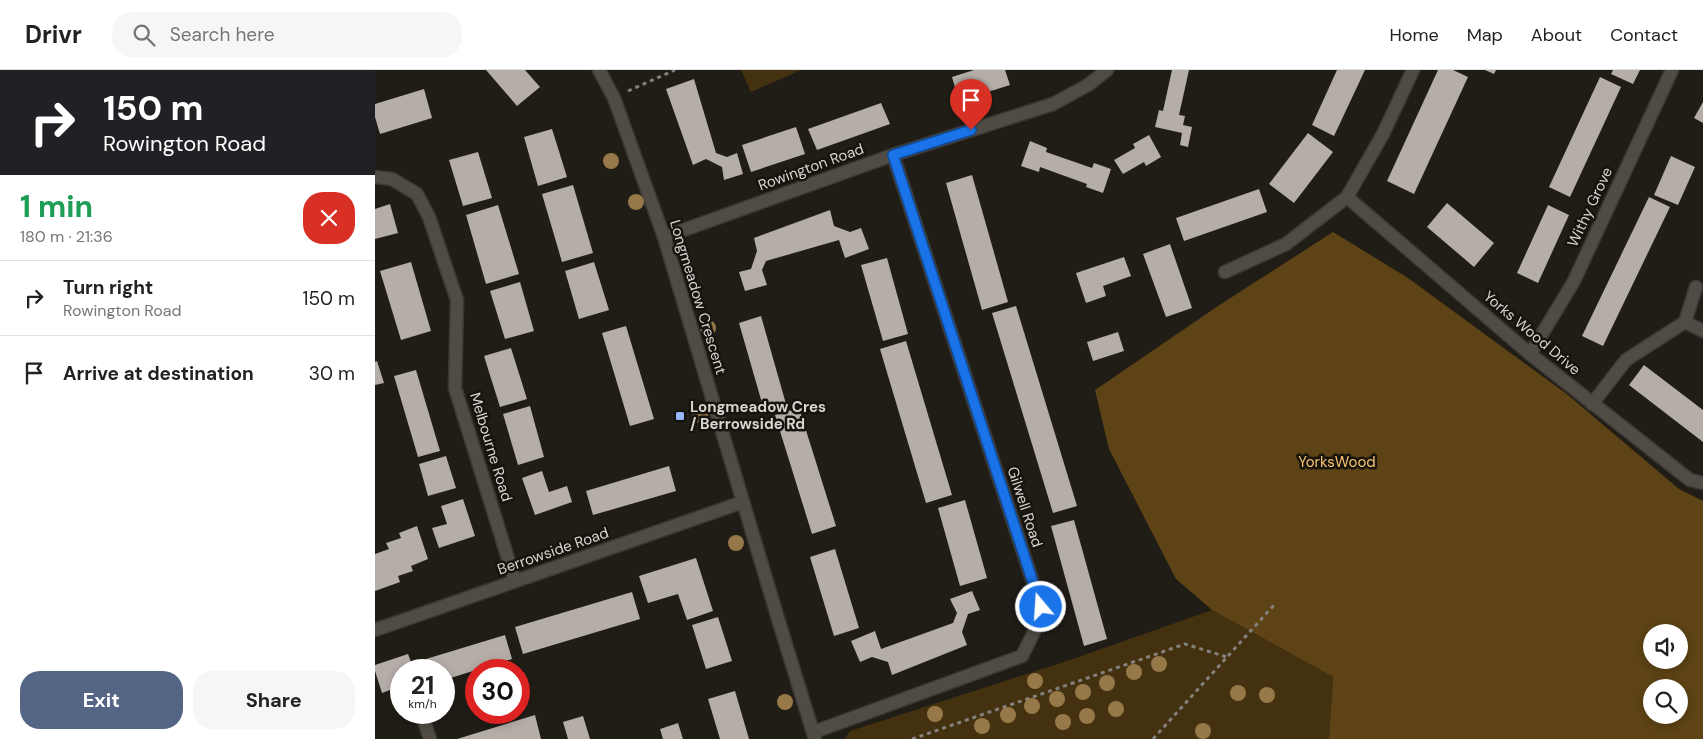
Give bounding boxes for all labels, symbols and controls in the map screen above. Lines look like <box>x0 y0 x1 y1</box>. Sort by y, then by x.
search box <box>112 12 462 57</box>
text: Drivr <box>25 19 82 50</box>
icon: search <box>130 21 158 49</box>
text: Search here <box>170 22 275 47</box>
text: Home <box>1389 23 1439 47</box>
text: Map <box>1467 23 1503 47</box>
text: About <box>1531 23 1582 47</box>
text: Contact <box>1610 23 1678 47</box>
pin <box>950 79 992 130</box>
text: 150 m <box>103 85 203 131</box>
icon: arrive <box>957 86 985 114</box>
icon: right <box>20 90 85 155</box>
text: Rowington Road <box>103 129 266 158</box>
street label: Rowington Road <box>755 139 867 195</box>
street label: Withy Grove <box>1563 164 1617 250</box>
text: 1 min <box>20 187 93 226</box>
button: close <box>303 192 355 244</box>
street label: Longmeadow Crescent <box>665 217 731 377</box>
text: 180 m · 21:36 <box>20 226 113 247</box>
text: Turn right <box>63 275 153 300</box>
icon: right <box>20 284 48 312</box>
text: 150 m <box>303 286 355 311</box>
street label: Yorks Wood Drive <box>1479 286 1585 380</box>
text: Rowington Road <box>63 300 182 321</box>
icon: arrive <box>20 359 48 387</box>
text: Arrive at destination <box>63 361 254 386</box>
text: 30 m <box>309 361 355 386</box>
street label: Melbourne Road <box>465 390 517 504</box>
place label: Longmeadow Cres / Berrowside Rd <box>690 397 826 434</box>
marker: Longmeadow Cres / Berrowside Rd <box>674 410 686 422</box>
park label: YorksWood <box>1298 452 1376 472</box>
street label: Gilwell Road <box>1003 464 1047 550</box>
street label: Berrowside Road <box>495 523 611 579</box>
position arrow <box>1014 580 1066 632</box>
map controls <box>1643 624 1688 724</box>
button: sound <box>1643 624 1688 669</box>
speed limit sign: 30 <box>465 659 530 724</box>
text: 21 <box>411 669 434 702</box>
button: Exit <box>20 671 183 729</box>
button: Share <box>193 671 355 729</box>
button: search <box>1643 679 1688 724</box>
text: km/h <box>408 696 437 712</box>

